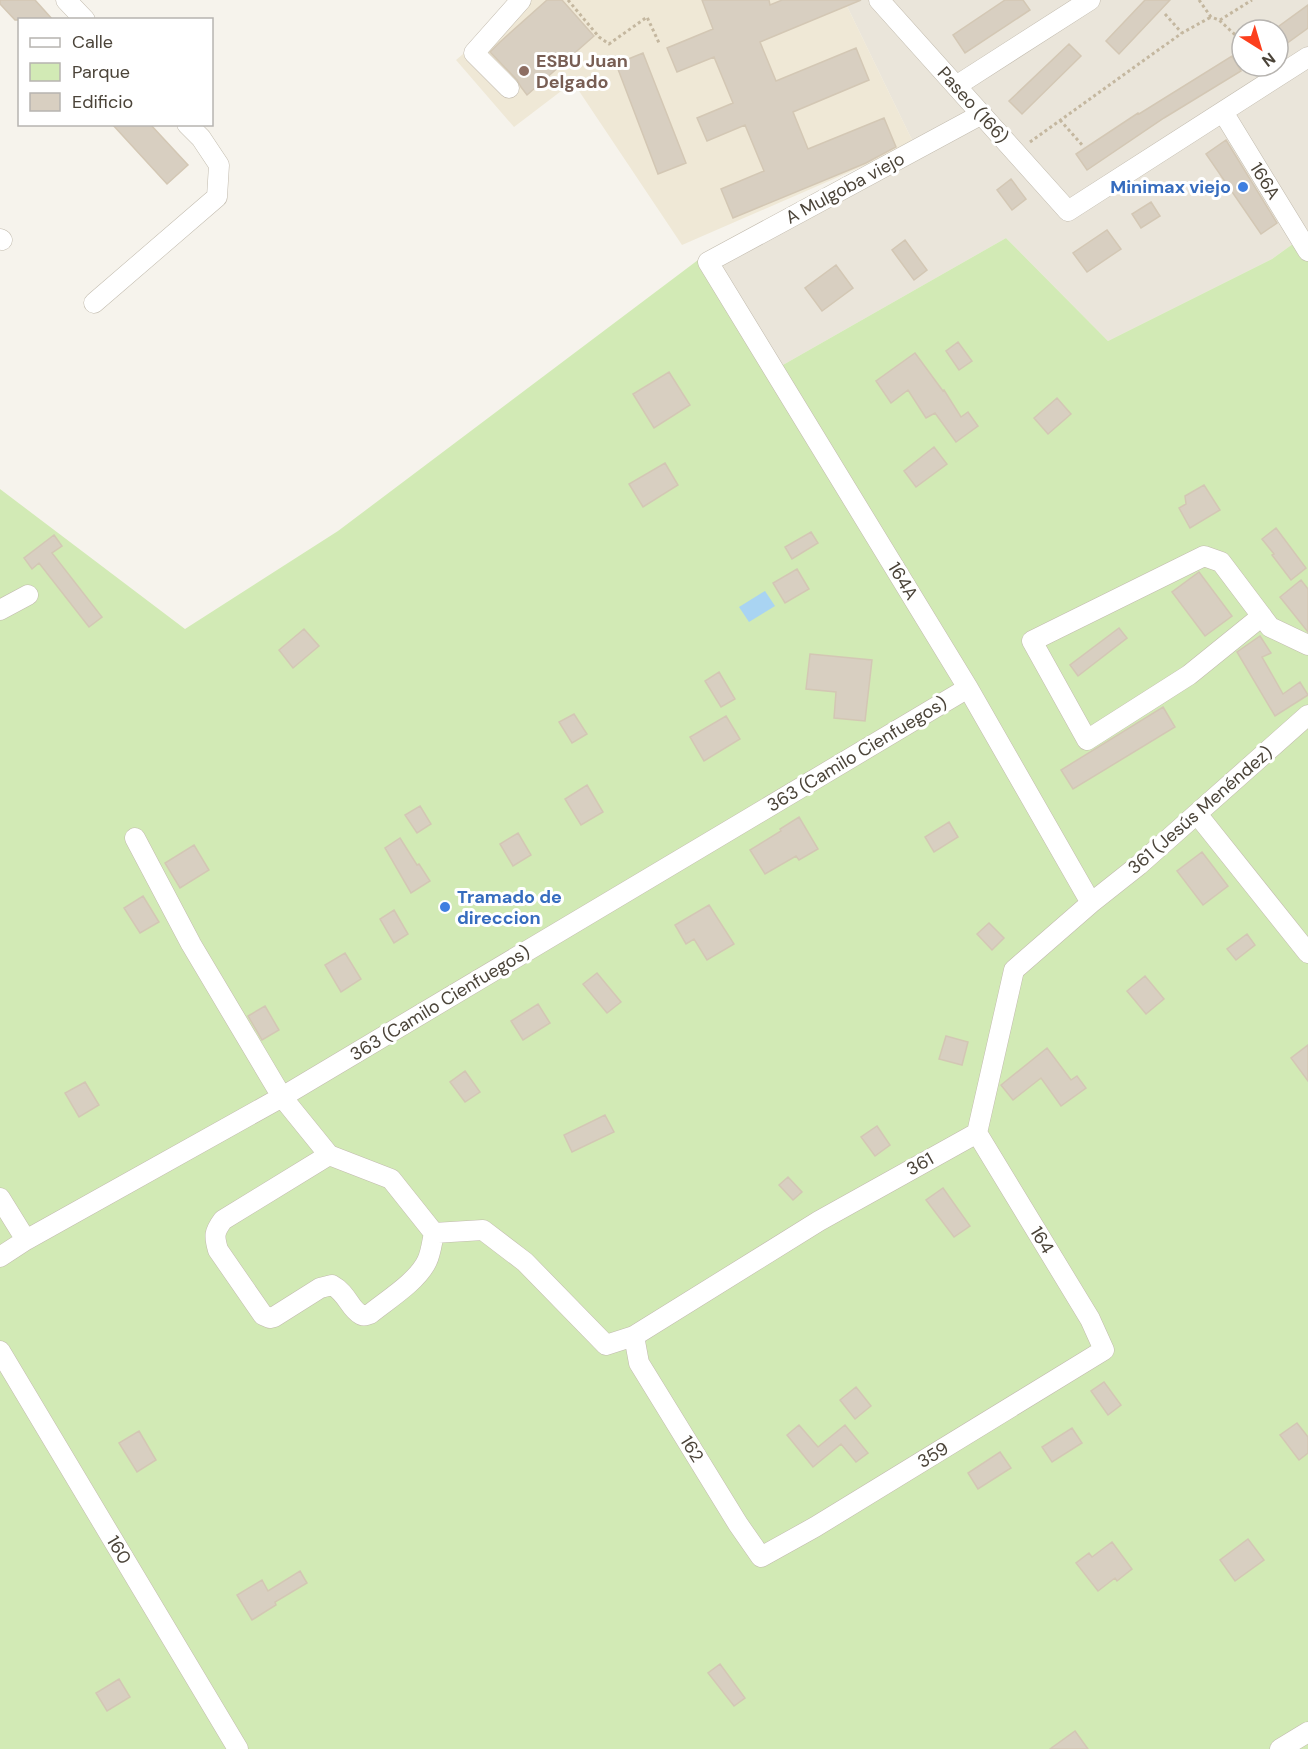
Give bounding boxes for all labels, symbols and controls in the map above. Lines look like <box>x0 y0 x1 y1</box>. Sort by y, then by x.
legend <box>18 18 213 126</box>
north arrow <box>1230 18 1290 78</box>
text: Calle <box>72 30 113 54</box>
text: N <box>1258 48 1280 71</box>
place label: ESBU Juan Delgado <box>536 49 628 94</box>
text: Parque <box>72 60 130 84</box>
street label: Paseo (166) <box>932 61 1014 149</box>
marker: ESBU Juan Delgado <box>517 64 531 78</box>
text: Edificio <box>72 90 133 114</box>
street label: A Mulgoba viejo <box>781 147 909 229</box>
street label: 166A <box>1244 158 1286 204</box>
place label: Minimax viejo <box>1110 175 1231 199</box>
marker: Minimax viejo <box>1236 180 1250 194</box>
street label: 164A <box>882 558 924 604</box>
street label: 363 (Camilo Cienfuegos) <box>763 691 951 817</box>
street label: 361 (Jesús Menéndez) <box>1123 741 1277 879</box>
place label: Tramado de direccion <box>457 885 562 930</box>
marker: Tramado de direccion <box>438 900 452 914</box>
street label: 363 (Camilo Cienfuegos) <box>346 940 534 1066</box>
street label: 361 <box>902 1147 938 1181</box>
street label: 164 <box>1025 1222 1059 1258</box>
street label: 162 <box>675 1431 709 1467</box>
street label: 359 <box>913 1436 953 1474</box>
street label: 160 <box>101 1531 137 1569</box>

